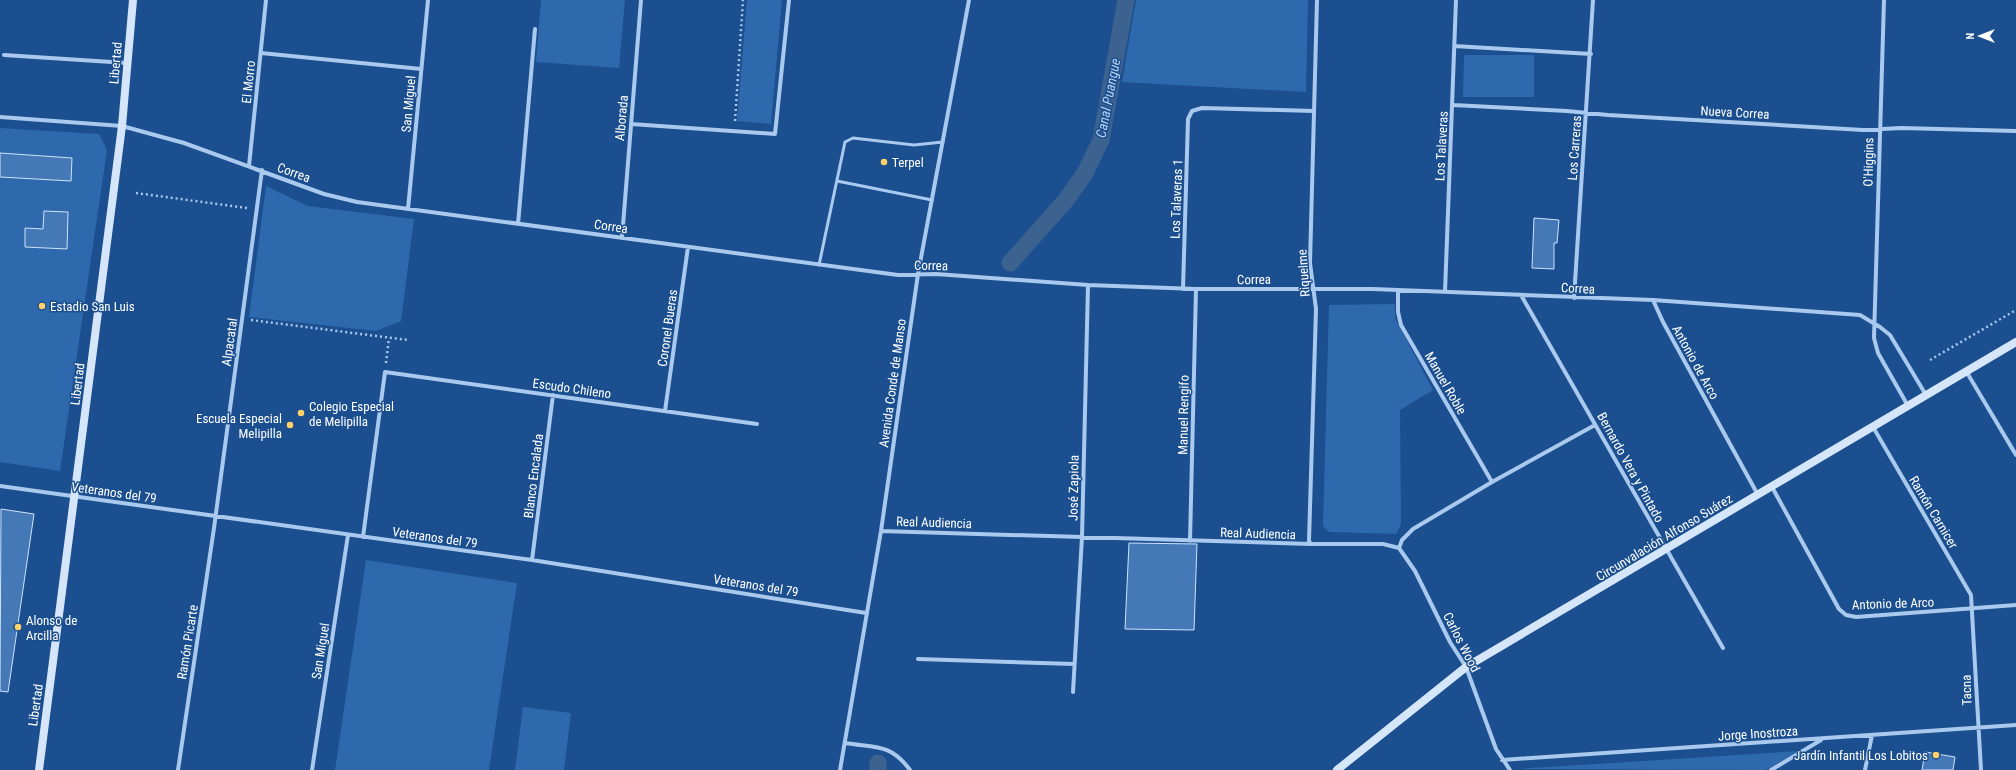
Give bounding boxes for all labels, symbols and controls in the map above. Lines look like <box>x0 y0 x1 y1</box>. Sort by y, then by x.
north arrow <box>1960 16 2000 56</box>
text: N <box>1964 32 1977 39</box>
street label: Libertad <box>106 41 125 85</box>
water label: Canal Puangue <box>1092 57 1124 139</box>
street label: El Morro <box>239 60 258 104</box>
street label: San Miguel <box>399 75 418 133</box>
street label: Alborada <box>612 94 631 142</box>
street label: Nueva Correa <box>1700 103 1770 122</box>
street label: Los Talaveras <box>1432 111 1451 181</box>
street label: Los Carreras <box>1565 115 1584 181</box>
street label: O'Higgins <box>1861 137 1876 187</box>
place label: Terpel <box>892 155 924 170</box>
marker: Terpel <box>879 157 889 167</box>
street label: Los Talaveras 1 <box>1168 159 1185 239</box>
street label: Correa <box>275 160 312 185</box>
street label: Correa <box>593 217 629 236</box>
street label: Riquelme <box>1294 249 1313 297</box>
street label: Correa <box>914 258 948 273</box>
street label: Correa <box>1237 272 1271 287</box>
street label: Correa <box>1561 280 1595 297</box>
street label: Coronel Bueras <box>655 288 680 368</box>
place label: Estadio San Luis <box>50 299 135 314</box>
marker: Estadio San Luis <box>37 301 47 311</box>
street label: Alpacatal <box>219 317 240 367</box>
street label: Avenida Conde de Manso <box>876 318 909 448</box>
street label: Antonio de Arco <box>1669 323 1722 402</box>
street label: Manuel Roble <box>1422 349 1469 417</box>
street label: Libertad <box>67 362 88 406</box>
street label: Manuel Rengifo <box>1175 375 1192 455</box>
street label: Escudo Chileno <box>532 376 612 401</box>
place label: Colegio Especial de Melipilla <box>309 399 394 429</box>
marker: Colegio Especial de Melipilla <box>296 408 306 418</box>
street label: Bernardo Vera y Pintado <box>1594 410 1667 525</box>
place label: Escuela Especial Melipilla <box>196 411 282 441</box>
marker: Escuela Especial Melipilla <box>285 420 295 430</box>
street label: Blanco Encalada <box>521 433 546 519</box>
street label: José Zapiola <box>1065 455 1082 521</box>
street label: Ramón Carnicer <box>1906 473 1961 551</box>
street label: Veteranos del 79 <box>70 479 158 506</box>
street label: Circunvalación Alfonso Suárez <box>1593 491 1735 584</box>
street label: Real Audiencia <box>896 514 972 531</box>
street label: Veteranos del 79 <box>391 524 479 551</box>
street label: Real Audiencia <box>1220 525 1296 542</box>
street label: Veteranos del 79 <box>712 571 800 600</box>
street label: Antonio de Arco <box>1852 595 1934 612</box>
street label: Ramón Picarte <box>174 604 201 680</box>
street label: Carlos Wood <box>1440 610 1483 675</box>
place label: Alonso de Arcilla <box>26 613 77 643</box>
marker: Alonso de Arcilla <box>13 622 23 632</box>
street label: San Miguel <box>309 622 332 680</box>
street label: Tacna <box>1958 674 1975 706</box>
street label: Libertad <box>25 683 46 727</box>
street label: Jorge Inostroza <box>1718 723 1799 744</box>
place label: Jardín Infantil Los Lobitos <box>1794 748 1928 763</box>
marker: Jardín Infantil Los Lobitos <box>1931 750 1941 760</box>

